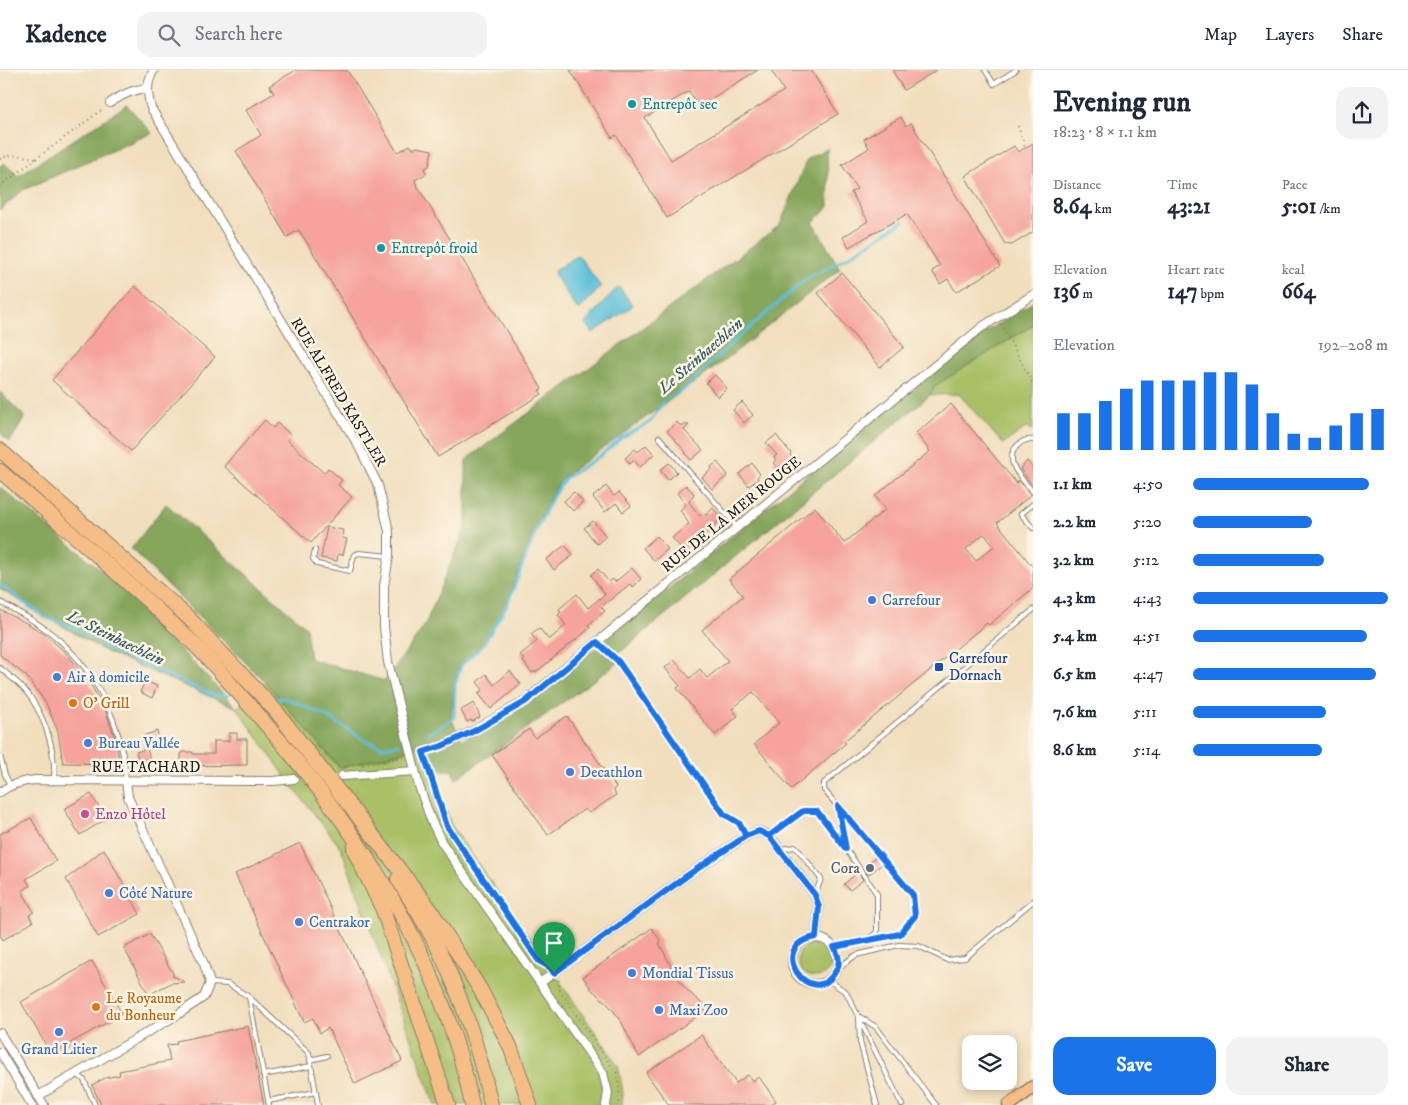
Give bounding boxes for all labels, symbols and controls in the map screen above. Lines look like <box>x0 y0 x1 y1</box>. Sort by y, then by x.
search box <box>137 12 487 57</box>
text: Kadence <box>25 20 107 50</box>
icon: search <box>155 21 183 49</box>
text: Search here <box>195 23 283 46</box>
text: Map <box>1204 24 1237 46</box>
text: Layers <box>1265 24 1314 46</box>
text: Share <box>1342 24 1383 46</box>
text: Evening run <box>1053 85 1191 120</box>
button: share <box>1336 87 1388 139</box>
place label: Entrepôt sec <box>642 95 718 114</box>
marker: Entrepôt sec <box>626 98 638 110</box>
text: 18:23 · 8 × 1.1 km <box>1053 122 1157 142</box>
text: Distance <box>1053 176 1101 194</box>
text: Time <box>1167 176 1198 194</box>
text: Pace <box>1282 176 1308 194</box>
text: 8.64 <box>1053 194 1092 220</box>
text: 43:21 <box>1167 194 1211 220</box>
text: 5:01 <box>1282 194 1317 220</box>
text: km <box>1092 200 1112 218</box>
text: /km <box>1317 200 1341 218</box>
place label: Entrepôt froid <box>391 239 478 258</box>
marker: Entrepôt froid <box>375 242 387 254</box>
text: Elevation <box>1053 261 1107 279</box>
text: Heart rate <box>1167 261 1225 279</box>
text: kcal <box>1282 261 1305 279</box>
text: 136 <box>1053 279 1079 305</box>
text: 147 <box>1167 279 1198 305</box>
text: 664 <box>1282 279 1316 305</box>
text: m <box>1079 285 1093 303</box>
text: bpm <box>1198 285 1225 303</box>
street label: RUE ALFRED KASTLER <box>287 314 391 470</box>
water label: Le Steinbaechlein <box>653 314 747 399</box>
text: Elevation <box>1053 335 1115 355</box>
text: 192–208 m <box>1318 335 1388 355</box>
street label: RUE DE LA MER ROUGE <box>658 452 805 577</box>
text: 1.1 km <box>1053 474 1092 494</box>
text: 4:50 <box>1133 474 1163 494</box>
text: 2.2 km <box>1053 512 1096 532</box>
text: 5:20 <box>1133 512 1162 532</box>
text: 3.2 km <box>1053 550 1094 570</box>
text: 5:12 <box>1133 550 1159 570</box>
text: 4.3 km <box>1053 588 1096 608</box>
text: 4:43 <box>1133 588 1162 608</box>
place label: Carrefour <box>882 591 941 610</box>
marker: Carrefour <box>866 594 878 606</box>
water label: Le Steinbaechlein <box>63 605 167 670</box>
text: 5.4 km <box>1053 626 1097 646</box>
text: 4:51 <box>1133 626 1160 646</box>
place label: Carrefour Dornach <box>949 649 1008 685</box>
marker: Carrefour Dornach <box>933 661 945 673</box>
text: 6.5 km <box>1053 664 1096 684</box>
text: 4:47 <box>1133 664 1164 684</box>
place label: Air à domicile <box>67 668 150 687</box>
marker: Air à domicile <box>51 671 63 683</box>
place label: O' Grill <box>83 694 130 713</box>
marker: O' Grill <box>67 697 79 709</box>
text: 7.6 km <box>1053 702 1097 722</box>
text: 5:11 <box>1133 702 1157 722</box>
place label: Bureau Vallée <box>98 734 180 753</box>
marker: Bureau Vallée <box>82 737 94 749</box>
text: 8.6 km <box>1053 740 1097 760</box>
text: 5:14 <box>1133 740 1160 760</box>
street label: RUE TACHARD <box>92 758 200 777</box>
place label: Decathlon <box>580 763 643 782</box>
marker: Decathlon <box>564 766 576 778</box>
place label: Enzo Hôtel <box>95 805 166 824</box>
marker: Enzo Hôtel <box>79 808 91 820</box>
place label: Cora <box>831 859 861 878</box>
marker: Cora <box>864 862 876 874</box>
place label: Côté Nature <box>119 884 193 903</box>
marker: Côté Nature <box>103 887 115 899</box>
place label: Centrakor <box>309 913 370 932</box>
marker: Centrakor <box>293 916 305 928</box>
pin <box>533 922 575 973</box>
icon: arrive <box>540 929 568 957</box>
place label: Mondial Tissus <box>642 964 733 983</box>
marker: Mondial Tissus <box>626 967 638 979</box>
place label: Le Royaume du Bonheur <box>106 989 182 1025</box>
marker: Le Royaume du Bonheur <box>90 1001 102 1013</box>
place label: Maxi Zoo <box>669 1001 728 1020</box>
marker: Maxi Zoo <box>653 1004 665 1016</box>
marker: Grand Litier <box>53 1026 65 1038</box>
map controls <box>962 1035 1017 1090</box>
button: layers <box>962 1035 1017 1090</box>
button: Save <box>1053 1037 1216 1095</box>
button: Share <box>1226 1037 1388 1095</box>
place label: Grand Litier <box>21 1040 97 1059</box>

